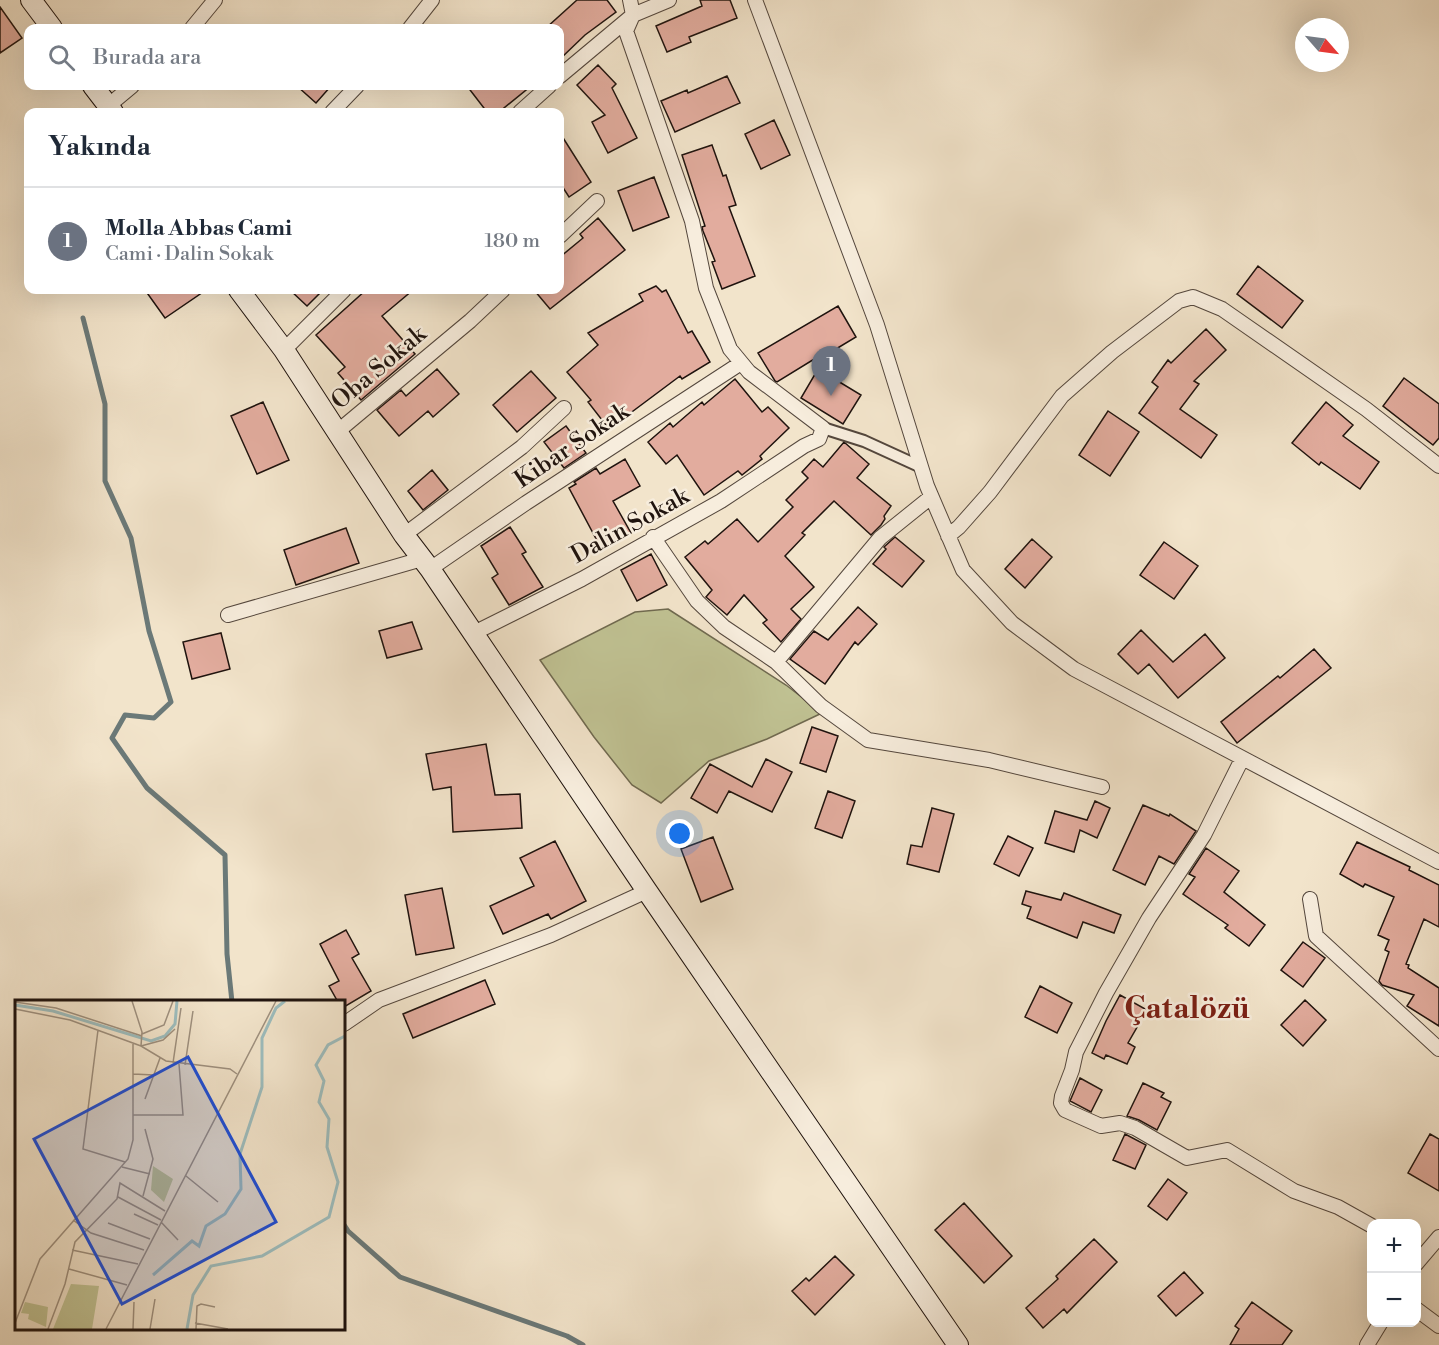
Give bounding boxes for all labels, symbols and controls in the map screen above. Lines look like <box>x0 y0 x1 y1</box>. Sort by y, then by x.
north arrow <box>1295 18 1349 72</box>
search box <box>24 24 564 90</box>
icon: search <box>45 41 78 74</box>
text: Burada ara <box>93 44 201 71</box>
text: Yakında <box>48 131 151 163</box>
text: Molla Abbas Cami <box>105 215 292 242</box>
text: 1 <box>63 229 72 254</box>
text: 180 m <box>485 229 540 254</box>
text: Cami · Dalin Sokak <box>105 242 273 267</box>
street label: Oba Sokak <box>325 319 434 416</box>
pin: 1 <box>812 346 850 396</box>
street label: Kibar Sokak <box>509 396 636 495</box>
street label: Dalin Sokak <box>566 481 696 571</box>
your location <box>665 819 694 848</box>
district label: Çatalözü <box>1124 990 1250 1028</box>
inset map <box>15 1000 345 1330</box>
map controls <box>1367 1219 1421 1327</box>
button: + <box>1367 1219 1421 1273</box>
button: − <box>1367 1273 1421 1327</box>

